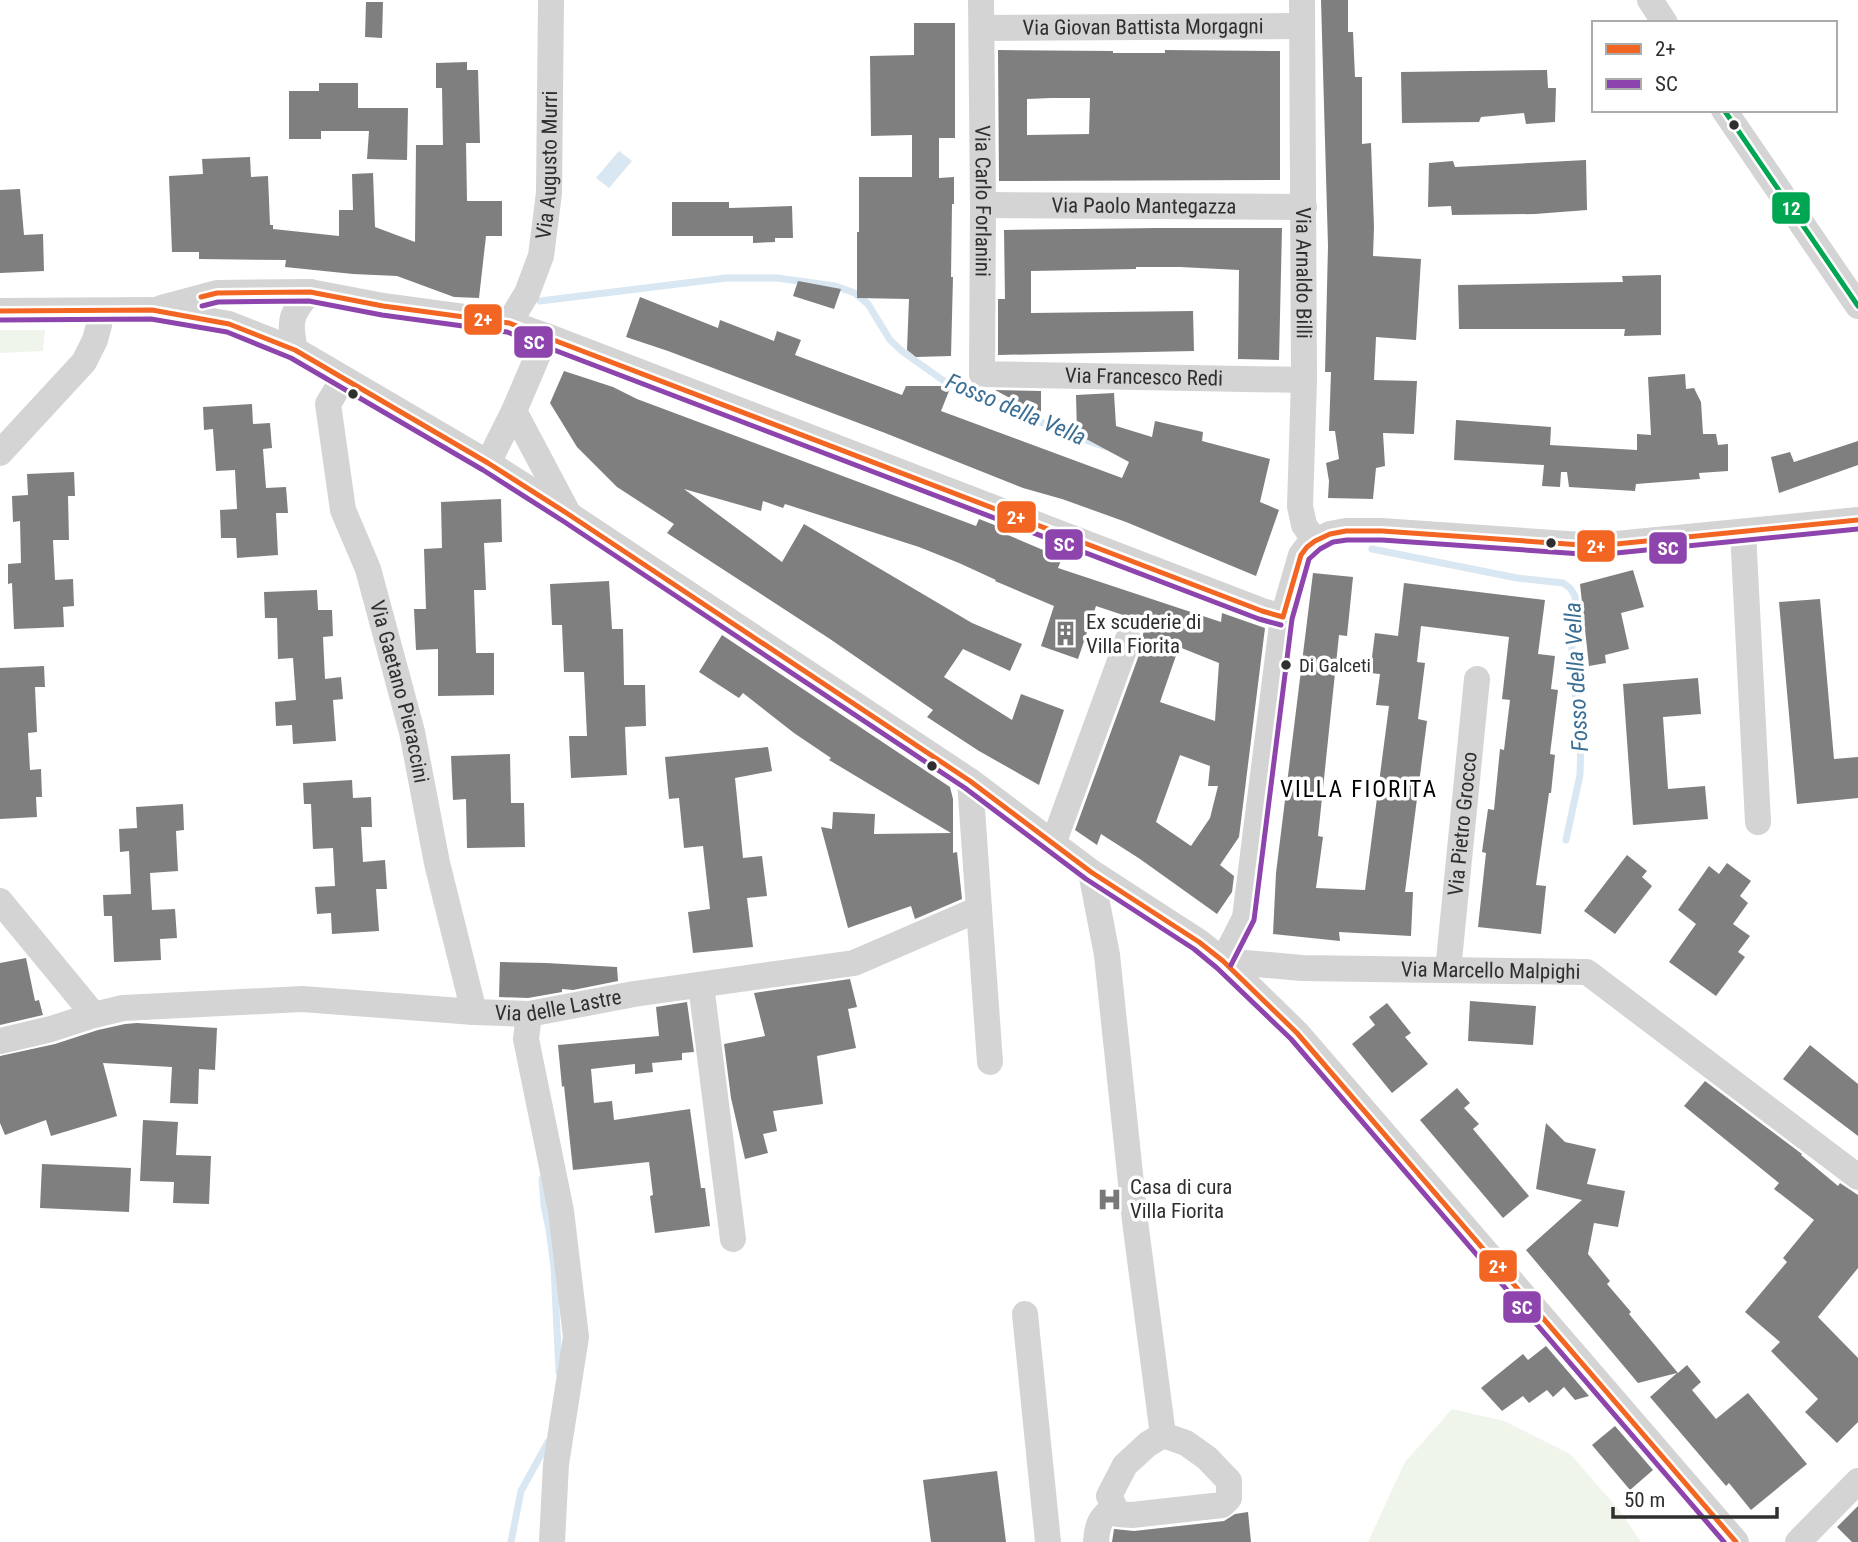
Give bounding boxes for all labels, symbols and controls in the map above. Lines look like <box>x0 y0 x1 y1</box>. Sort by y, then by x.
street label: Via Giovan Battista Morgagni <box>1022 14 1264 40</box>
legend <box>1592 21 1837 112</box>
text: 2+ <box>1655 37 1676 61</box>
text: SC <box>1655 72 1678 96</box>
street label: Via Augusto Murri <box>531 91 562 241</box>
unlabelled marker <box>1727 118 1741 132</box>
street label: Via Carlo Forlanini <box>970 125 995 277</box>
line badge: 12 <box>1771 191 1811 225</box>
street label: Via Paolo Mantegazza <box>1051 193 1237 219</box>
text: 12 <box>1781 197 1801 220</box>
street label: Via Arnaldo Billi <box>1291 207 1316 339</box>
line badge: 2+ <box>463 303 503 336</box>
text: 2+ <box>474 308 492 331</box>
line badge: SC <box>513 325 554 359</box>
text: SC <box>523 331 545 354</box>
street label: Via Francesco Redi <box>1065 364 1223 390</box>
water label: Fosso della Vella <box>942 368 1090 451</box>
unlabelled marker <box>346 387 360 401</box>
line badge: 2+ <box>996 500 1037 534</box>
text: 2+ <box>1007 506 1025 529</box>
line badge: SC <box>1044 528 1084 561</box>
line badge: 2+ <box>1576 529 1616 563</box>
line badge: SC <box>1648 531 1688 565</box>
text: SC <box>1053 533 1075 556</box>
text: 2+ <box>1587 535 1605 558</box>
unlabelled marker <box>1544 536 1558 550</box>
text: SC <box>1657 537 1679 560</box>
street label: Via Gaetano Pieraccini <box>365 598 433 785</box>
water label: Fosso della Vella <box>1559 602 1594 752</box>
place label: Ex scuderie di Villa Fiorita <box>1086 610 1201 658</box>
building icon: Ex scuderie di Villa Fiorita <box>1052 620 1080 648</box>
place label: Di Galceti <box>1299 654 1371 677</box>
marker: Di Galceti <box>1279 658 1293 672</box>
street label: Via Pietro Grocco <box>1443 751 1482 897</box>
unlabelled marker <box>925 759 939 773</box>
district label: VILLA FIORITA <box>1280 776 1438 803</box>
street label: Via Marcello Malpighi <box>1401 957 1581 984</box>
street label: Via delle Lastre <box>494 985 624 1026</box>
place label: Casa di cura Villa Fiorita <box>1130 1175 1232 1223</box>
hospital icon: Casa di cura Villa Fiorita <box>1096 1185 1124 1213</box>
line badge: 2+ <box>1478 1249 1518 1283</box>
text: 2+ <box>1489 1255 1507 1278</box>
line badge: SC <box>1502 1290 1542 1324</box>
text: SC <box>1511 1296 1533 1319</box>
scale bar <box>1613 1476 1778 1520</box>
text: 50 m <box>1624 1488 1665 1512</box>

